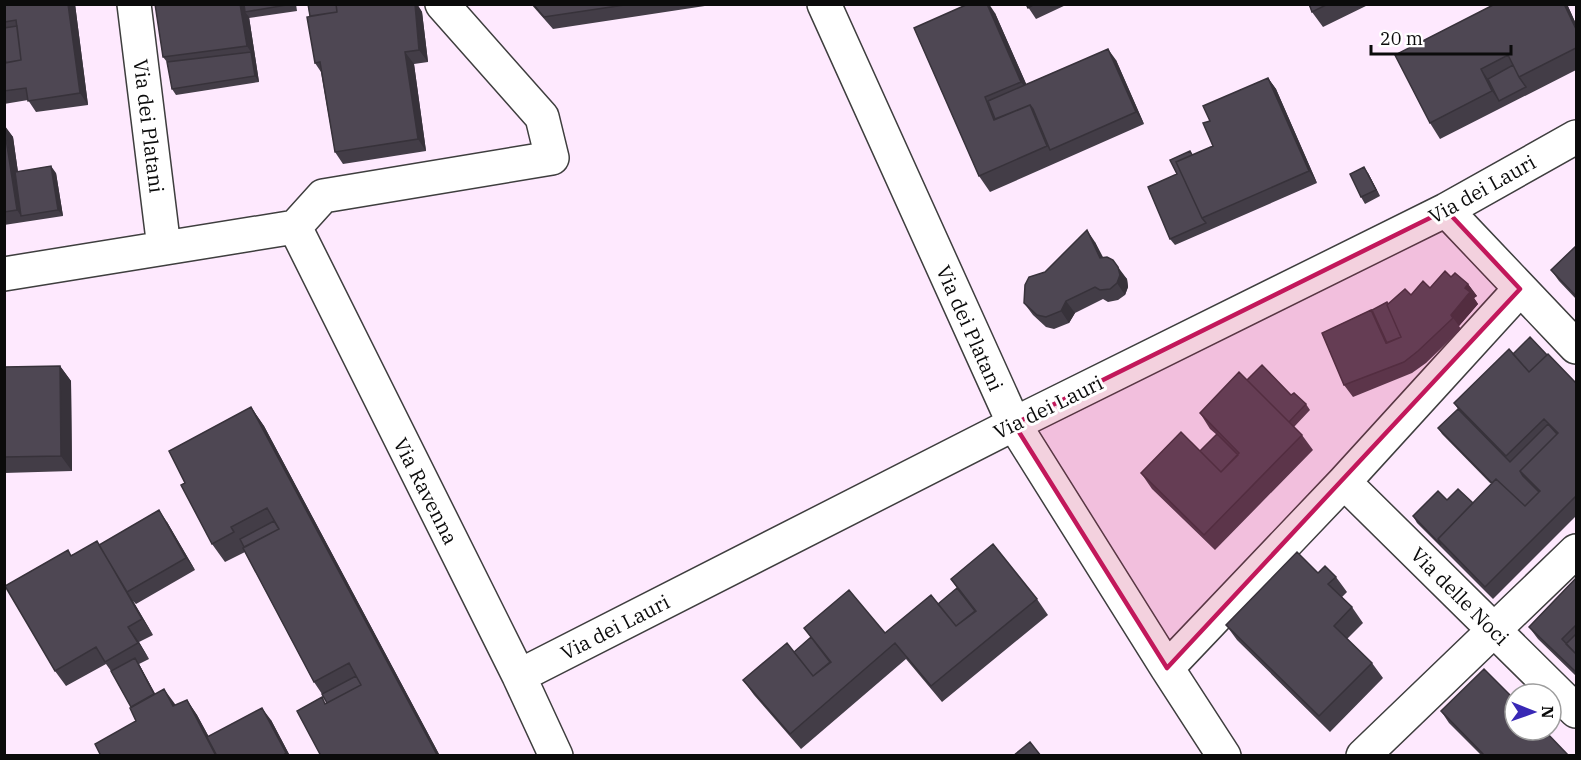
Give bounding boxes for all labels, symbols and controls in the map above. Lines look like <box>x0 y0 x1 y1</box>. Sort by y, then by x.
scale bar <box>1371 18 1510 56</box>
text: 20 m <box>1380 27 1423 50</box>
street label: Via dei Platani <box>127 57 171 195</box>
street label: Via dei Lauri <box>1423 148 1541 230</box>
street label: Via dei Platani <box>930 261 1010 395</box>
street label: Via dei Lauri <box>989 369 1107 445</box>
street label: Via Ravenna <box>388 433 465 549</box>
street label: Via delle Noci <box>1405 541 1515 651</box>
street label: Via dei Lauri <box>556 588 674 666</box>
north arrow <box>1503 682 1563 742</box>
text: N <box>1538 706 1558 719</box>

